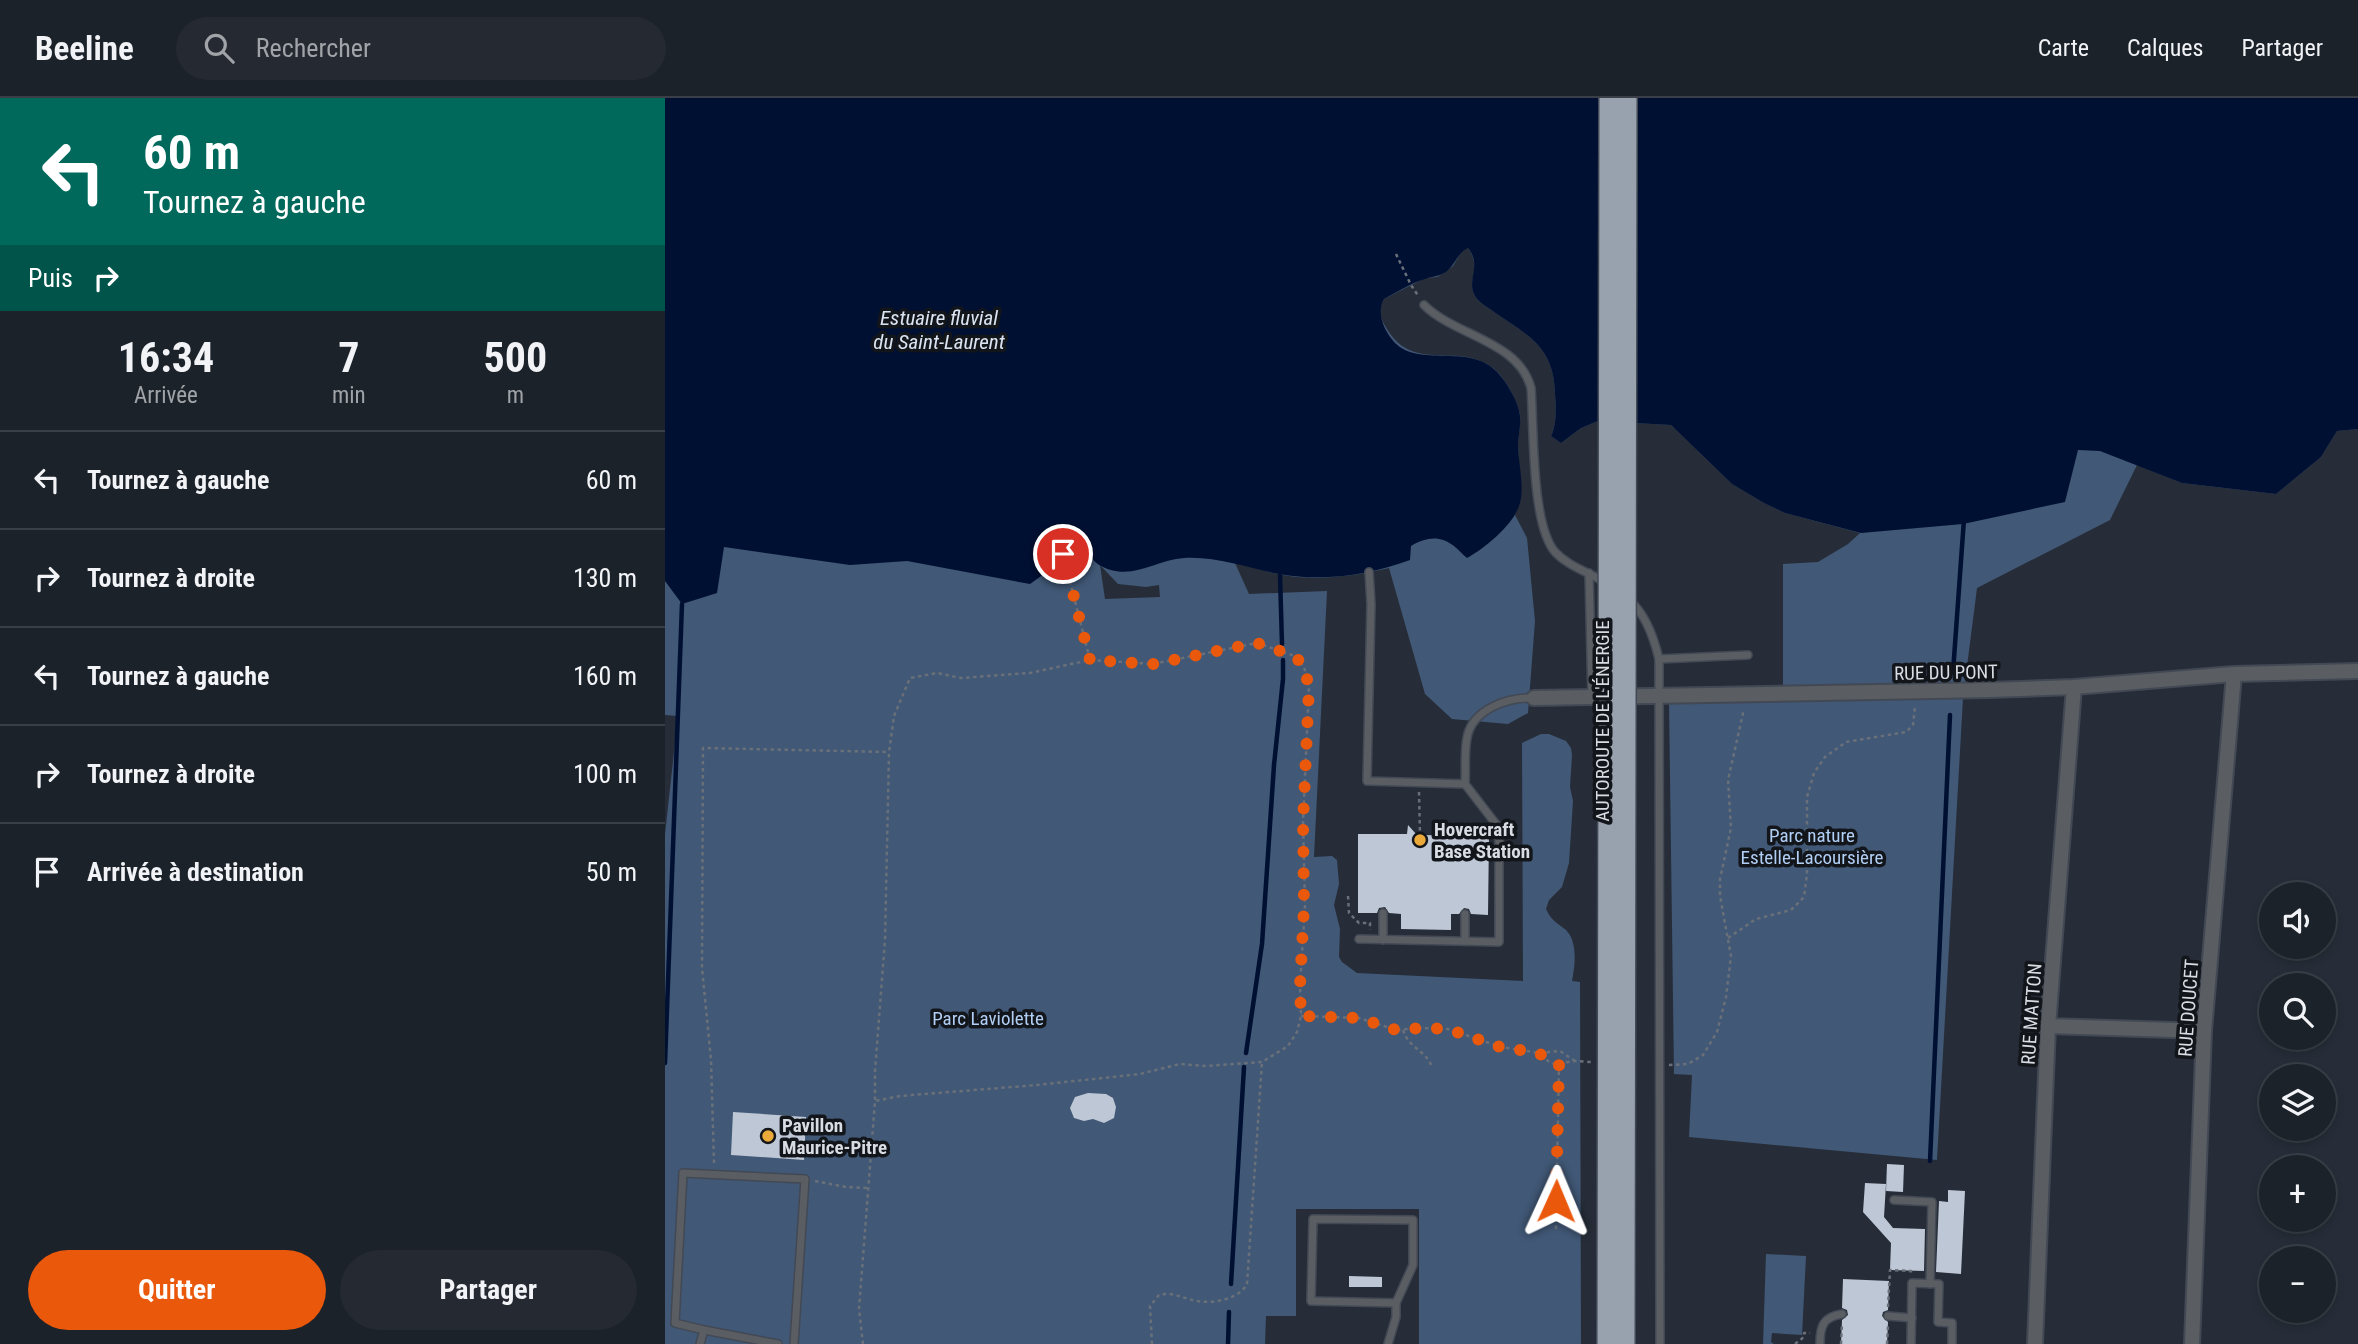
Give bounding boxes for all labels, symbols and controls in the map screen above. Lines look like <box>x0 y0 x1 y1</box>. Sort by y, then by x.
search box <box>176 17 666 80</box>
text: Beeline <box>35 29 134 68</box>
icon: search <box>200 29 238 67</box>
text: Rechercher <box>256 33 371 63</box>
text: Carte <box>2038 34 2089 62</box>
text: Calques <box>2127 34 2203 62</box>
text: Partager <box>2241 34 2323 62</box>
text: 60 m <box>143 124 240 181</box>
icon: left <box>28 126 119 217</box>
text: Tournez à gauche <box>143 183 366 221</box>
icon: right <box>87 259 125 297</box>
text: Puis <box>28 263 73 293</box>
water label: Estuaire fluvial du Saint-Laurent <box>873 306 1006 354</box>
text: 16:34 <box>118 333 214 382</box>
text: 7 <box>338 333 359 382</box>
text: 500 <box>483 333 547 382</box>
text: Arrivée <box>134 382 198 409</box>
text: min <box>332 382 366 409</box>
text: m <box>507 382 524 409</box>
icon: left <box>28 461 66 499</box>
text: Tournez à gauche <box>87 465 269 495</box>
text: 60 m <box>586 465 637 495</box>
pin <box>1033 524 1093 584</box>
icon: arrive <box>1044 535 1082 573</box>
icon: right <box>28 559 66 597</box>
text: Tournez à droite <box>87 563 255 593</box>
text: 130 m <box>573 563 637 593</box>
street label: AUTOROUTE DE L'ÉNERGIE <box>1591 620 1614 822</box>
icon: left <box>28 657 66 695</box>
street label: RUE DU PONT <box>1894 660 1998 685</box>
text: Tournez à gauche <box>87 661 269 691</box>
text: 160 m <box>573 661 637 691</box>
icon: right <box>28 755 66 793</box>
text: Tournez à droite <box>87 759 255 789</box>
text: 100 m <box>573 759 637 789</box>
place label: Hovercraft Base Station <box>1434 818 1530 863</box>
park label: Parc nature Estelle-Lacoursière <box>1741 824 1884 869</box>
marker: Hovercraft Base Station <box>1412 832 1428 848</box>
icon: arrive <box>28 853 66 891</box>
text: Arrivée à destination <box>87 857 304 887</box>
text: 50 m <box>586 857 637 887</box>
map controls <box>2259 882 2336 1323</box>
button: sound <box>2259 882 2336 959</box>
street label: RUE DOUCET <box>2174 958 2203 1058</box>
street label: RUE MATTON <box>2016 963 2047 1066</box>
button: search <box>2259 973 2336 1050</box>
park label: Parc Laviolette <box>932 1007 1044 1030</box>
button: layers <box>2259 1064 2336 1141</box>
place label: Pavillon Maurice-Pitre <box>782 1114 887 1159</box>
marker: Pavillon Maurice-Pitre <box>760 1128 776 1144</box>
button: + <box>2259 1155 2336 1232</box>
position arrow <box>1519 1164 1593 1238</box>
button: − <box>2259 1246 2336 1323</box>
button: Quitter <box>28 1250 326 1330</box>
button: Partager <box>340 1250 637 1330</box>

